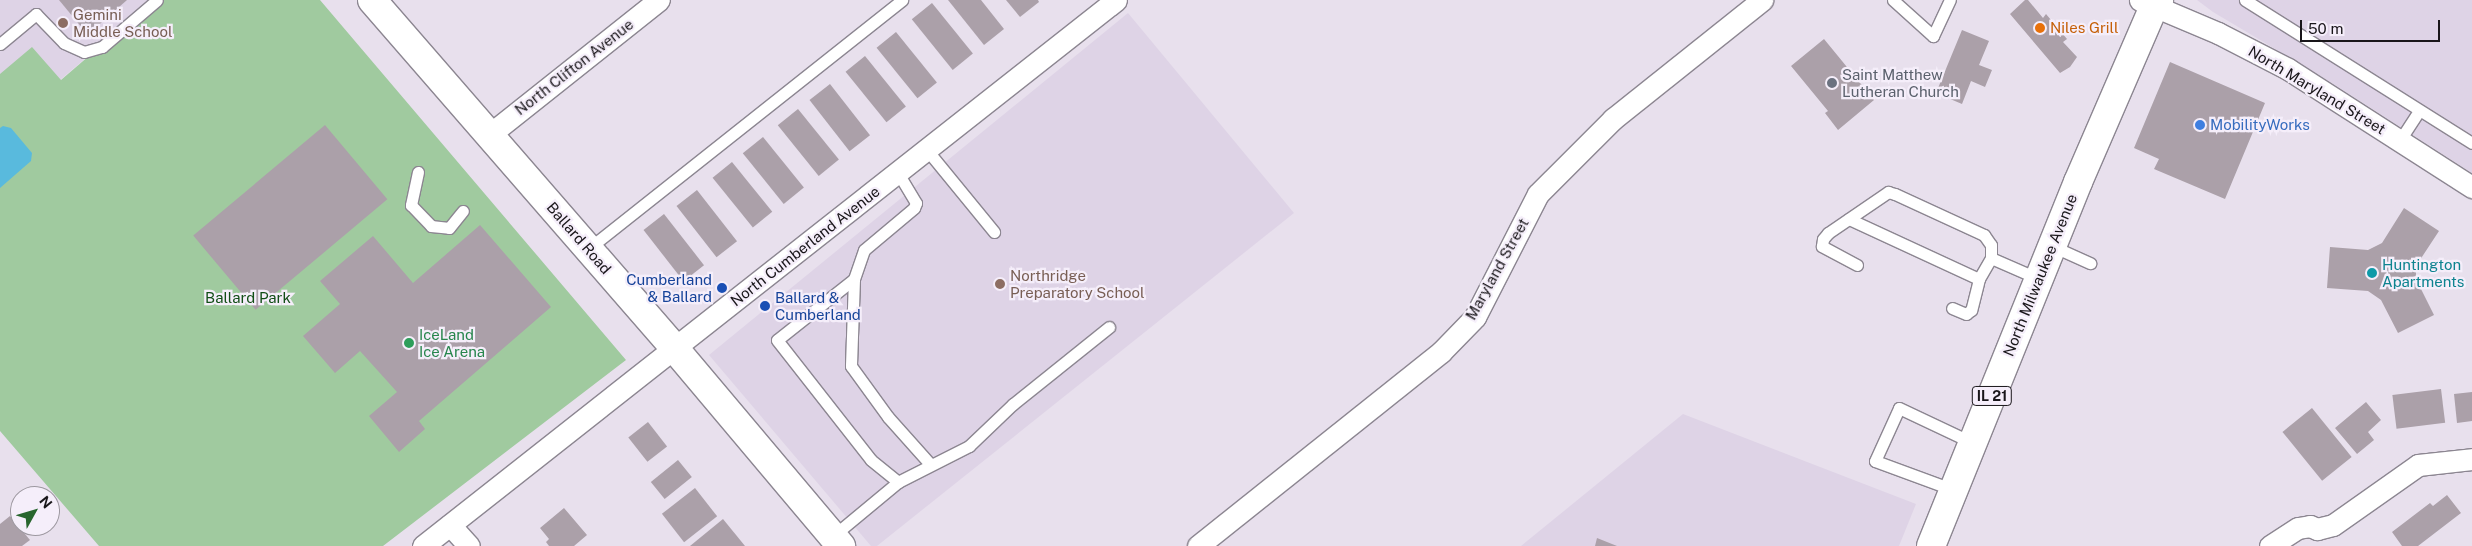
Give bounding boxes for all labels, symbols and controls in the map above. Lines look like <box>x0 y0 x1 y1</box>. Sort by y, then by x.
place label: Gemini Middle School <box>73 5 173 40</box>
scale bar <box>2302 10 2442 42</box>
street label: North Clifton Avenue <box>511 15 637 119</box>
marker: Gemini Middle School <box>57 17 69 29</box>
place label: Niles Grill <box>2050 19 2119 37</box>
text: 50 m <box>2308 20 2343 37</box>
marker: Niles Grill <box>2034 22 2046 34</box>
street label: North Maryland Street <box>2245 42 2389 138</box>
place label: Saint Matthew Lutheran Church <box>1842 65 1959 100</box>
marker: Saint Matthew Lutheran Church <box>1826 77 1838 89</box>
place label: MobilityWorks <box>2210 116 2310 134</box>
marker: MobilityWorks <box>2194 119 2206 131</box>
street label: North Cumberland Avenue <box>727 182 883 310</box>
street label: North Milwaukee Avenue <box>1999 191 2081 359</box>
street label: Ballard Road <box>543 198 615 278</box>
street label: Maryland Street <box>1462 215 1532 323</box>
place label: Huntington Apartments <box>2382 255 2464 290</box>
place label: Northridge Preparatory School <box>1010 266 1145 301</box>
marker: Huntington Apartments <box>2366 267 2378 279</box>
place label: Cumberland & Ballard <box>626 270 712 305</box>
marker: Northridge Preparatory School <box>994 278 1006 290</box>
marker: Cumberland & Ballard <box>716 282 728 294</box>
place label: Ballard & Cumberland <box>775 288 861 323</box>
park label: Ballard Park <box>205 289 291 307</box>
marker: Ballard & Cumberland <box>759 300 771 312</box>
place label: IceLand Ice Arena <box>419 325 485 360</box>
marker: IceLand Ice Arena <box>403 337 415 349</box>
road number: IL 21 <box>1971 384 2013 408</box>
north arrow <box>10 486 60 536</box>
text: N <box>36 493 56 511</box>

